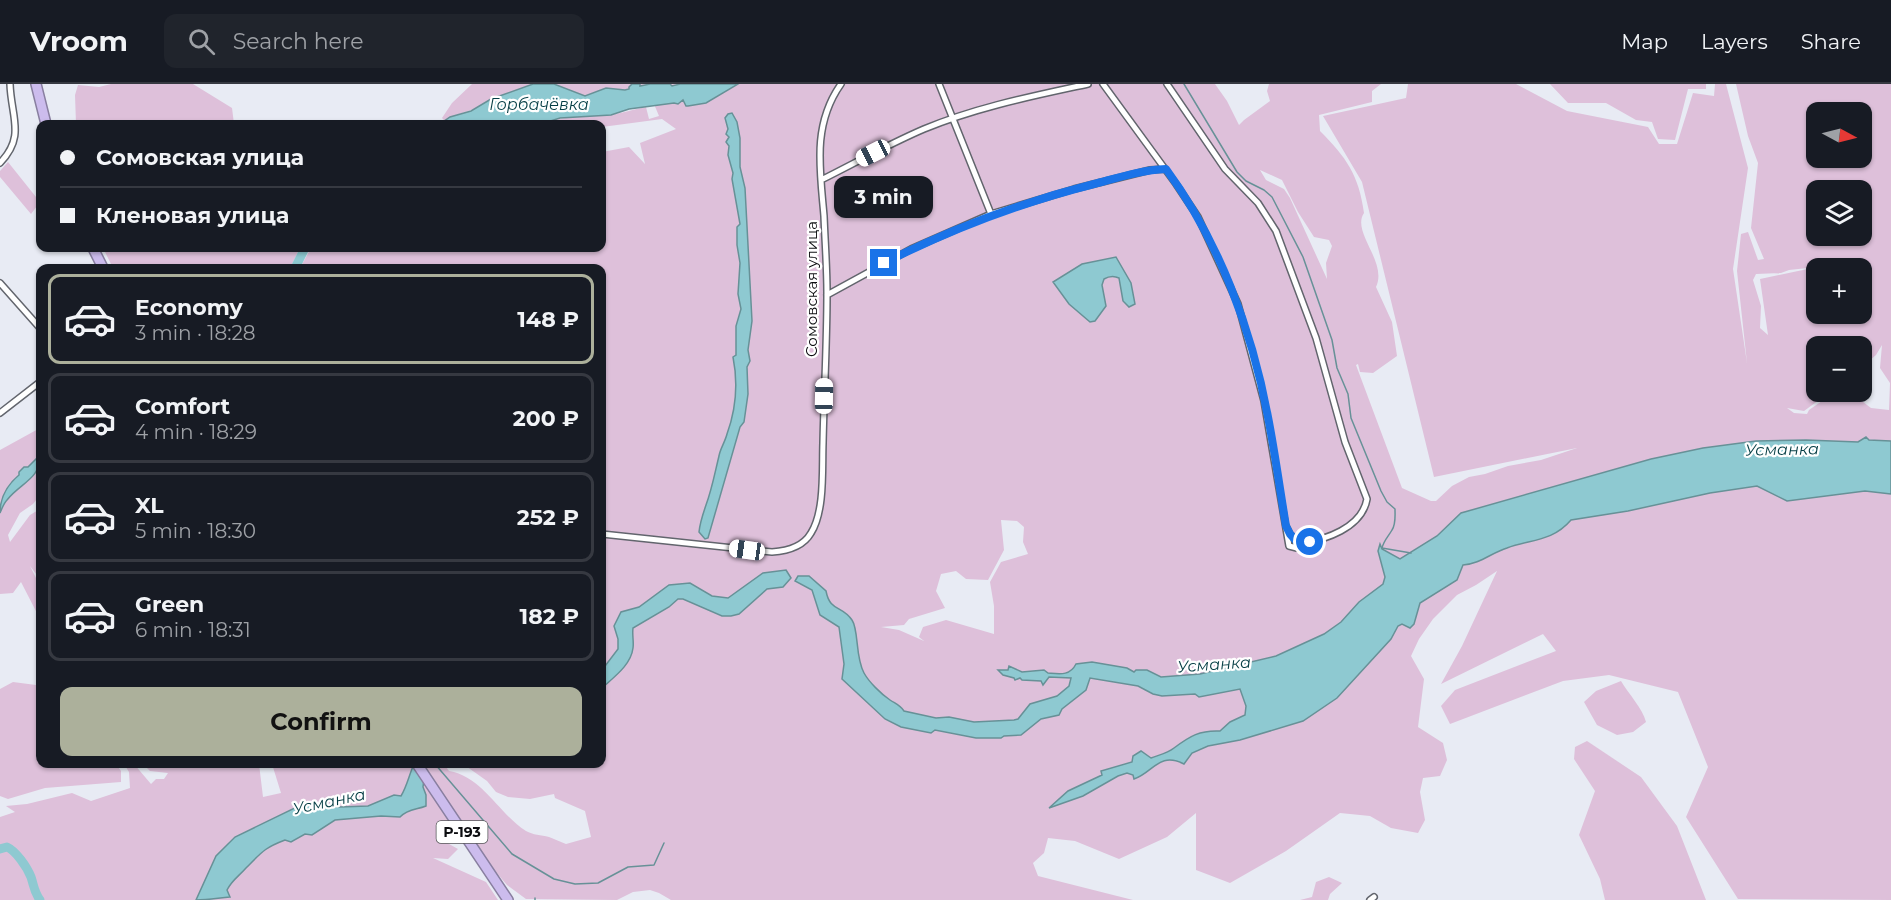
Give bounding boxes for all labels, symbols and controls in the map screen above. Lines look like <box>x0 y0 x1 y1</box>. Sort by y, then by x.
search box <box>164 14 584 68</box>
text: Vroom <box>30 24 128 58</box>
icon: search <box>185 25 218 58</box>
text: Search here <box>233 28 364 55</box>
text: Map <box>1621 29 1668 54</box>
text: Layers <box>1701 29 1768 54</box>
text: Share <box>1801 29 1861 54</box>
water label: Горбачёвка <box>489 95 589 114</box>
north arrow <box>1806 102 1872 168</box>
map controls <box>1806 102 1872 402</box>
car <box>853 137 893 169</box>
text: Сомовская улица <box>96 144 304 171</box>
callout: 3 min <box>834 176 934 218</box>
button: layers <box>1806 180 1872 246</box>
text: 3 min <box>854 185 913 209</box>
text: Кленовая улица <box>96 202 289 229</box>
street label: Сомовская улица <box>802 221 821 357</box>
route end <box>870 249 897 276</box>
button: + <box>1806 258 1872 324</box>
icon: car <box>63 292 117 346</box>
text: Economy <box>135 294 243 321</box>
text: 148 ₽ <box>517 306 579 333</box>
text: 3 min · 18:28 <box>135 321 256 345</box>
button: − <box>1806 336 1872 402</box>
car <box>815 378 833 414</box>
icon: car <box>63 391 117 445</box>
text: Comfort <box>135 393 230 420</box>
text: 200 ₽ <box>513 405 579 432</box>
text: 4 min · 18:29 <box>135 420 257 444</box>
water label: Усманка <box>1745 439 1819 460</box>
icon: car <box>63 490 117 544</box>
text: XL <box>135 492 164 519</box>
text: 252 ₽ <box>517 504 579 531</box>
text: 5 min · 18:30 <box>135 519 256 543</box>
route start <box>1296 528 1323 555</box>
car <box>728 539 766 561</box>
icon: car <box>63 589 117 643</box>
text: Green <box>135 591 204 618</box>
text: 182 ₽ <box>520 603 579 630</box>
text: 6 min · 18:31 <box>135 618 251 642</box>
water label: Усманка <box>1177 652 1251 677</box>
button: Confirm <box>60 687 582 756</box>
water label: Усманка <box>291 785 367 818</box>
road number: Р-193 <box>436 821 488 843</box>

